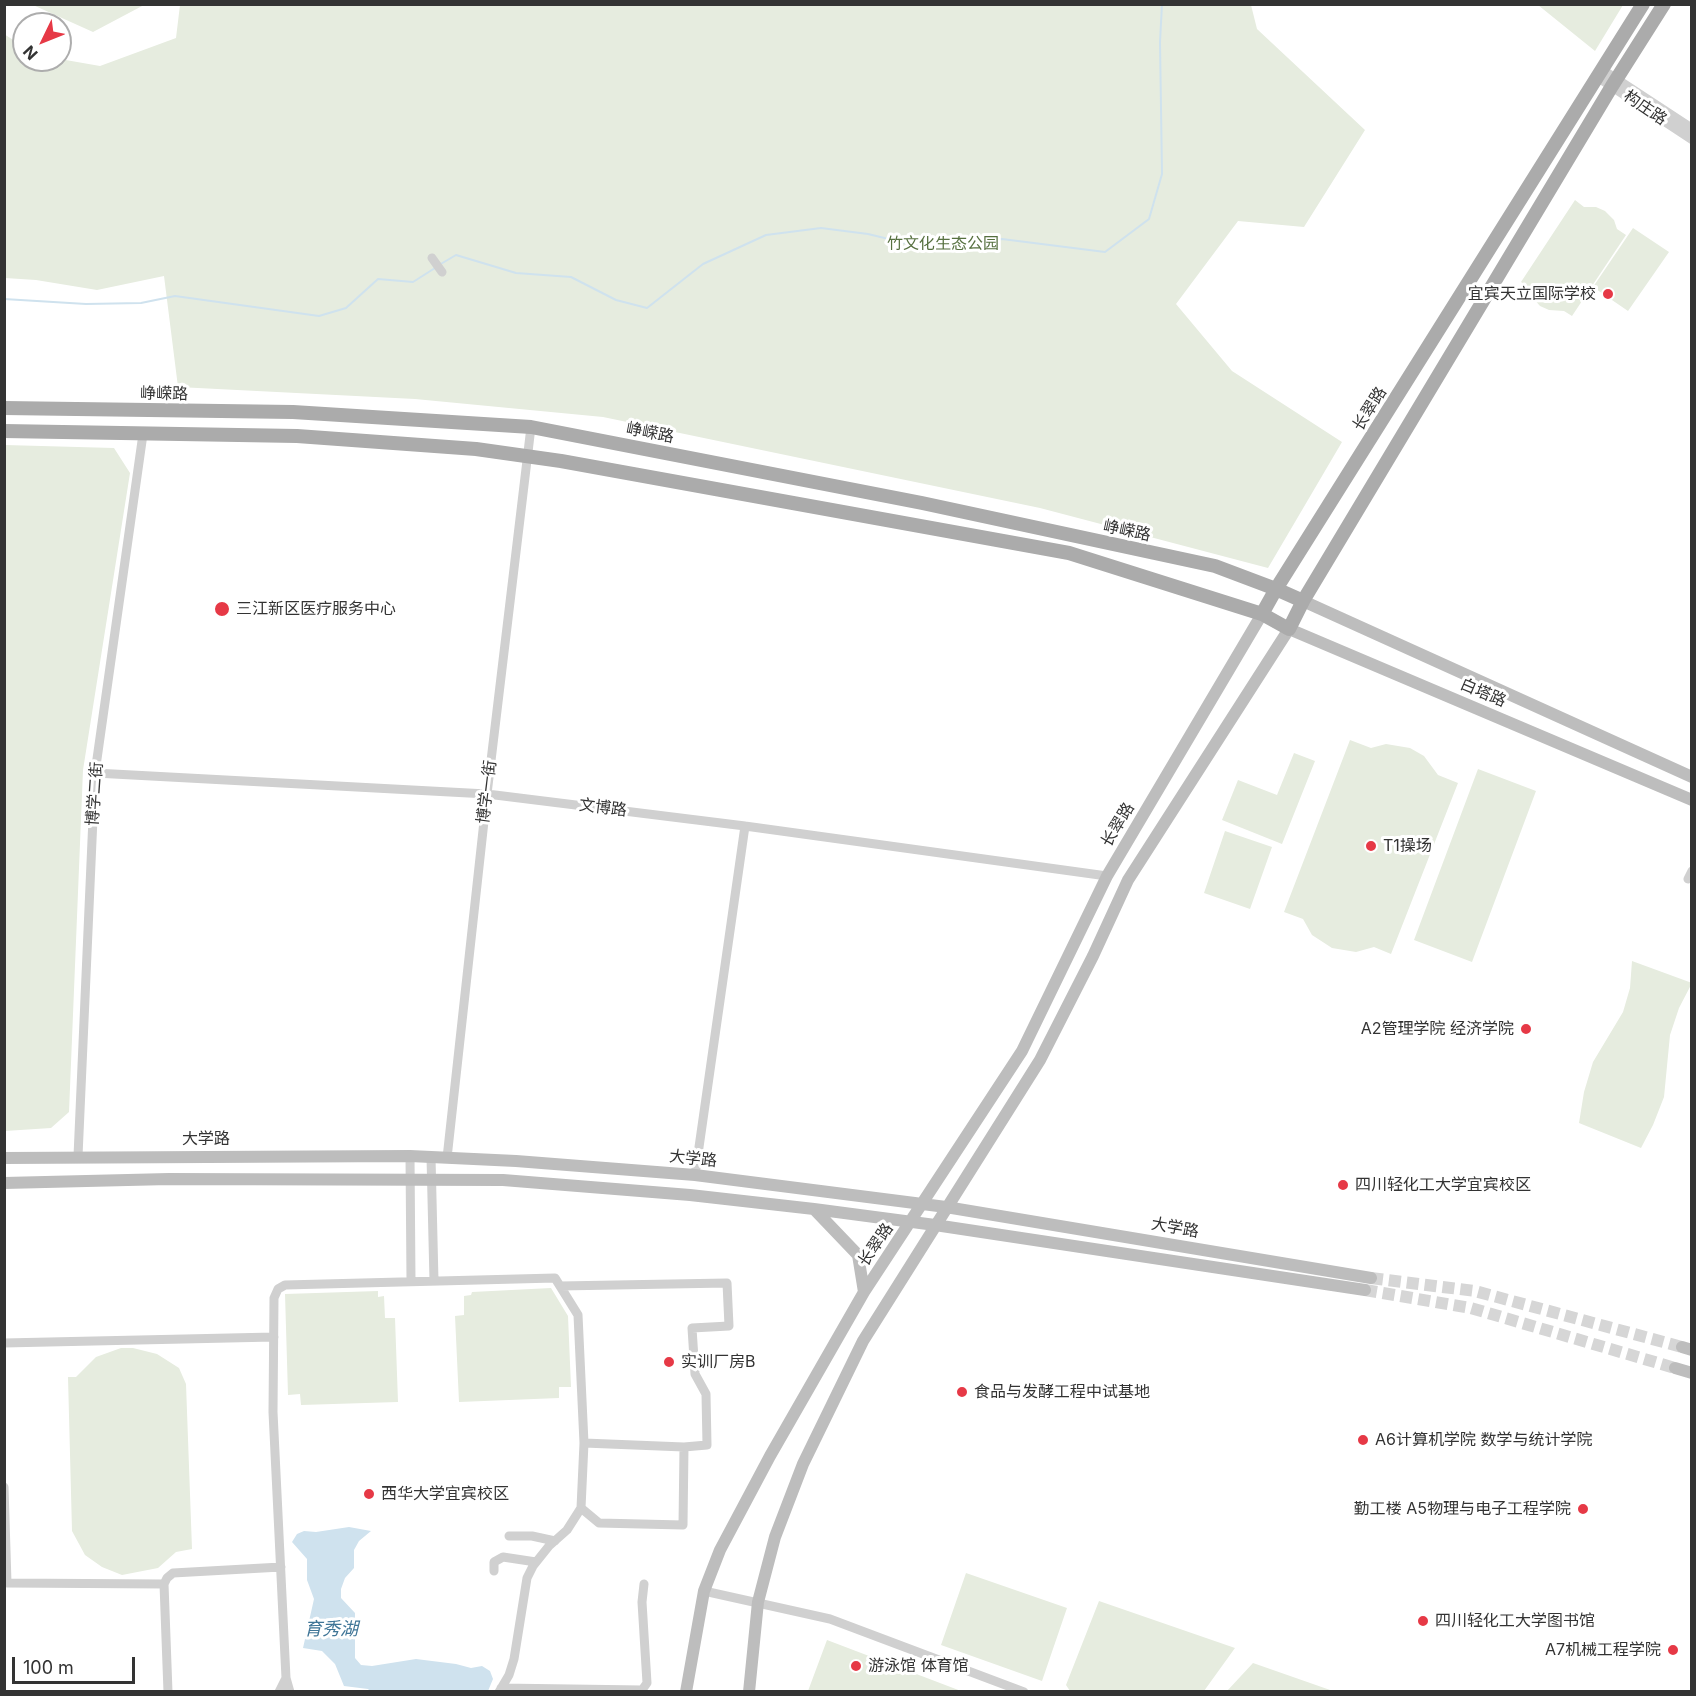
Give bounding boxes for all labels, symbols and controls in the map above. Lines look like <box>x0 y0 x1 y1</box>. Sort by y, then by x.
north arrow <box>12 12 72 72</box>
text: N <box>19 42 42 64</box>
street label: 构庄路 <box>1620 87 1670 129</box>
park label: 竹文化生态公园 <box>887 234 999 254</box>
place label: 宜宾天立国际学校 <box>1468 284 1596 304</box>
marker: 宜宾天立国际学校 <box>1601 287 1615 301</box>
street label: 峥嵘路 <box>140 384 188 404</box>
street label: 长翠路 <box>1349 384 1391 434</box>
street label: 峥嵘路 <box>625 419 675 447</box>
street label: 峥嵘路 <box>1102 517 1152 545</box>
place label: 三江新区医疗服务中心 <box>236 599 396 619</box>
marker: 三江新区医疗服务中心 <box>213 600 231 618</box>
street label: 白塔路 <box>1457 675 1509 711</box>
street label: 博学一街 <box>474 759 500 825</box>
street label: 博学二街 <box>83 761 107 827</box>
street label: 文博路 <box>578 796 628 820</box>
street label: 长翠路 <box>1097 799 1139 851</box>
place label: T1操场 <box>1383 836 1432 856</box>
marker: T1操场 <box>1364 839 1378 853</box>
place label: A2管理学院 经济学院 <box>1361 1019 1514 1039</box>
marker: A2管理学院 经济学院 <box>1519 1022 1533 1036</box>
street label: 大学路 <box>182 1129 230 1149</box>
street label: 大学路 <box>668 1147 718 1171</box>
place label: 四川轻化工大学宜宾校区 <box>1355 1175 1531 1195</box>
marker: 四川轻化工大学宜宾校区 <box>1336 1178 1350 1192</box>
street label: 大学路 <box>1150 1214 1200 1242</box>
street label: 长翠路 <box>855 1220 897 1270</box>
place label: 实训厂房B <box>681 1352 755 1372</box>
marker: 实训厂房B <box>662 1355 676 1369</box>
place label: 食品与发酵工程中试基地 <box>974 1382 1150 1402</box>
marker: 食品与发酵工程中试基地 <box>955 1385 969 1399</box>
place label: A6计算机学院 数学与统计学院 <box>1375 1430 1592 1450</box>
marker: A6计算机学院 数学与统计学院 <box>1356 1433 1370 1447</box>
place label: 西华大学宜宾校区 <box>381 1484 509 1504</box>
marker: 西华大学宜宾校区 <box>362 1487 376 1501</box>
place label: 勤工楼 A5物理与电子工程学院 <box>1354 1499 1571 1519</box>
marker: 勤工楼 A5物理与电子工程学院 <box>1576 1502 1590 1516</box>
place label: 四川轻化工大学图书馆 <box>1435 1611 1595 1631</box>
marker: 四川轻化工大学图书馆 <box>1416 1614 1430 1628</box>
water label: 育秀湖 <box>304 1619 358 1641</box>
place label: A7机械工程学院 <box>1545 1640 1661 1660</box>
marker: A7机械工程学院 <box>1666 1643 1680 1657</box>
scale bar <box>15 1645 138 1683</box>
place label: 游泳馆 体育馆 <box>868 1656 968 1676</box>
text: 100 m <box>23 1657 74 1678</box>
marker: 游泳馆 体育馆 <box>849 1659 863 1673</box>

